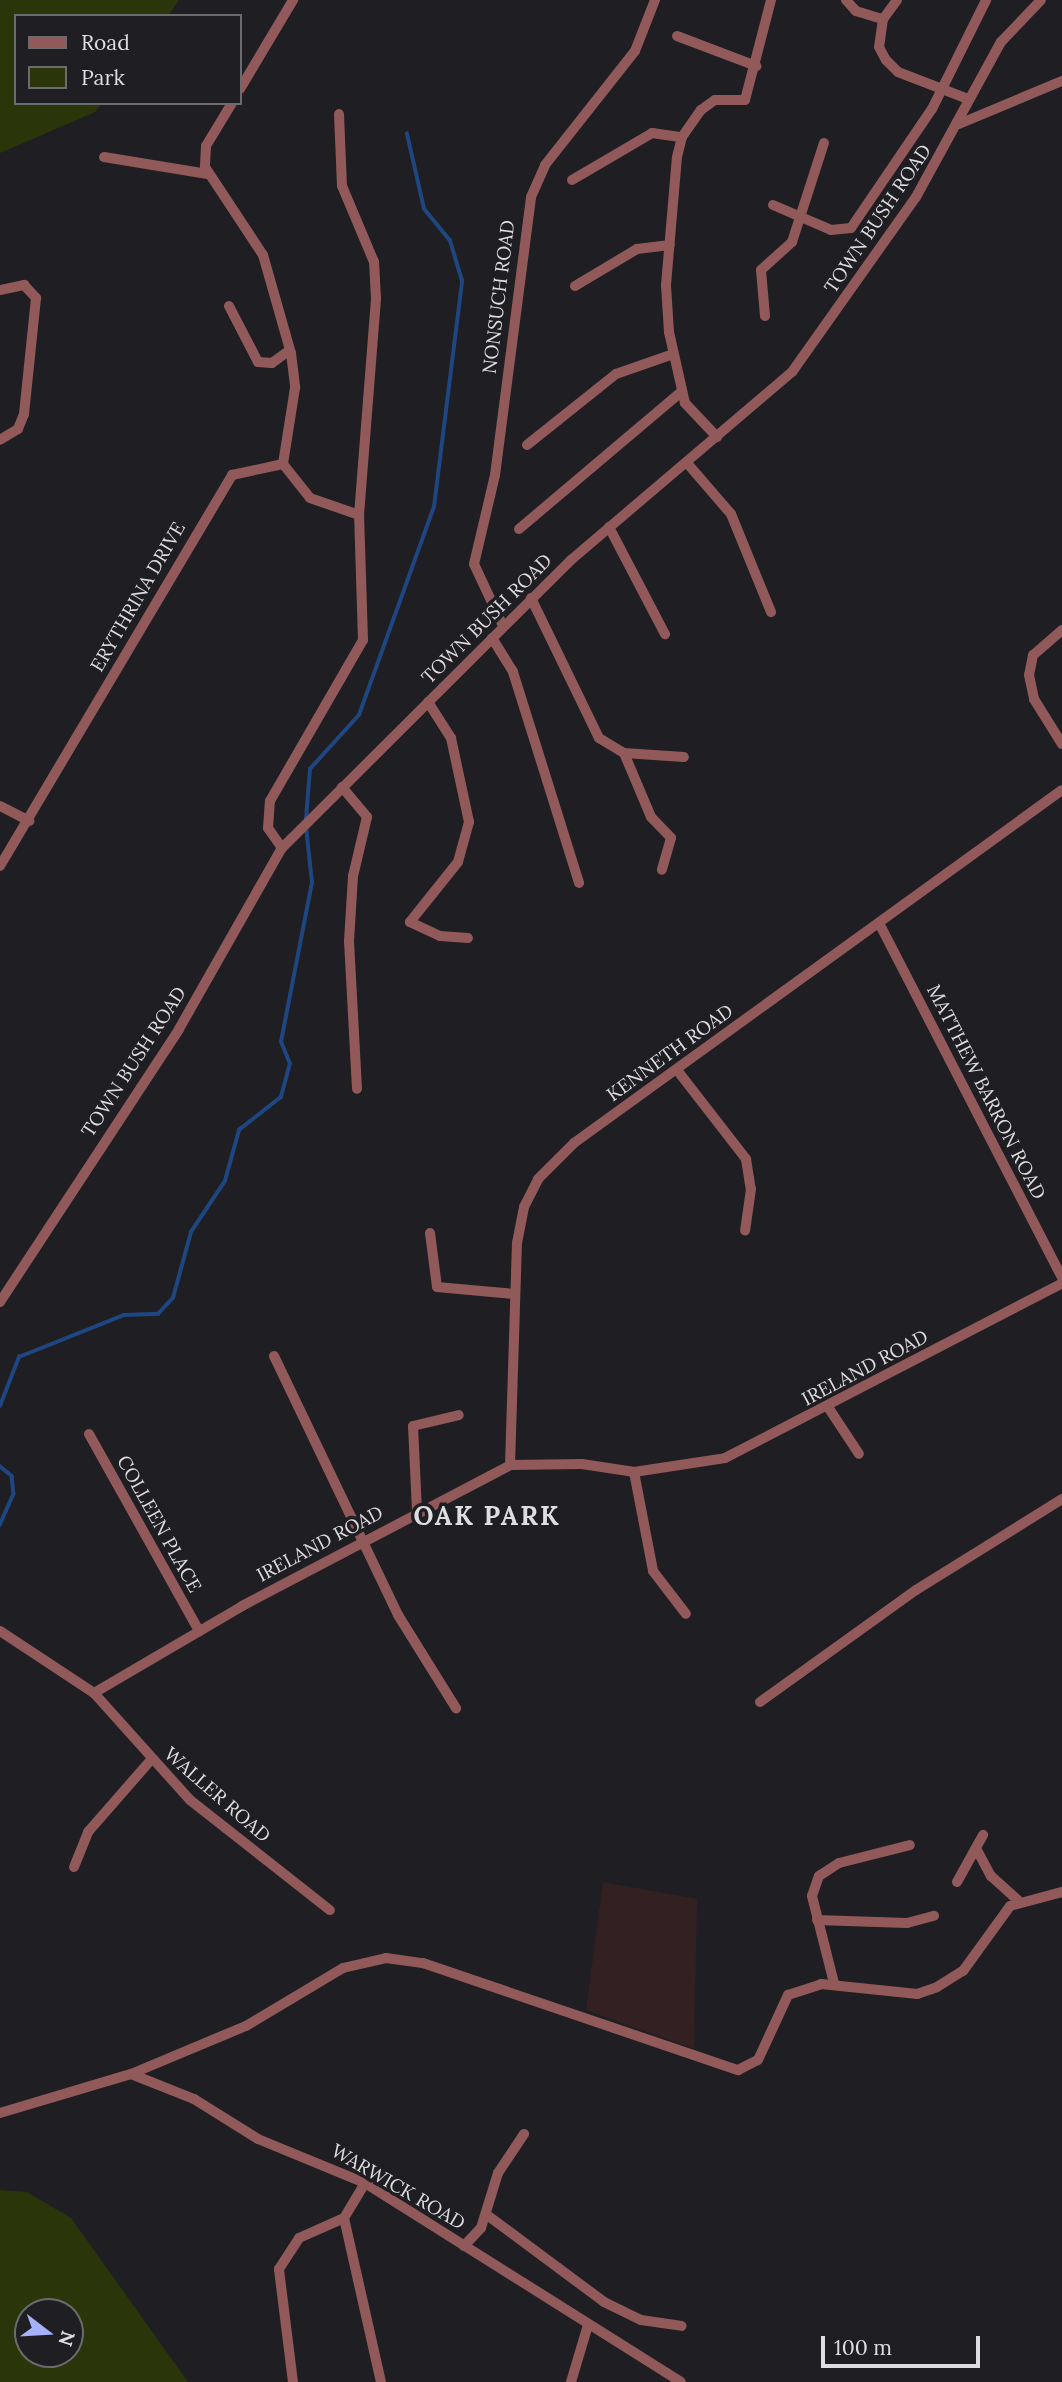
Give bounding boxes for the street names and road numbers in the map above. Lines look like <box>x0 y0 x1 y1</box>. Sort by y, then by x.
street label: TOWN BUSH ROAD <box>820 140 936 298</box>
street label: NONSUCH ROAD <box>478 219 520 375</box>
street label: ERYTHRINA DRIVE <box>86 518 190 676</box>
street label: TOWN BUSH ROAD <box>417 549 557 689</box>
street label: MATTHEW BARRON ROAD <box>922 981 1050 1203</box>
street label: TOWN BUSH ROAD <box>77 983 191 1141</box>
street label: KENNETH ROAD <box>602 1000 738 1106</box>
street label: IRELAND ROAD <box>798 1325 932 1411</box>
street label: COLLEEN PLACE <box>112 1452 206 1596</box>
street label: IRELAND ROAD <box>253 1501 387 1587</box>
street label: WALLER ROAD <box>159 1743 275 1847</box>
street label: WARWICK ROAD <box>327 2139 469 2235</box>

